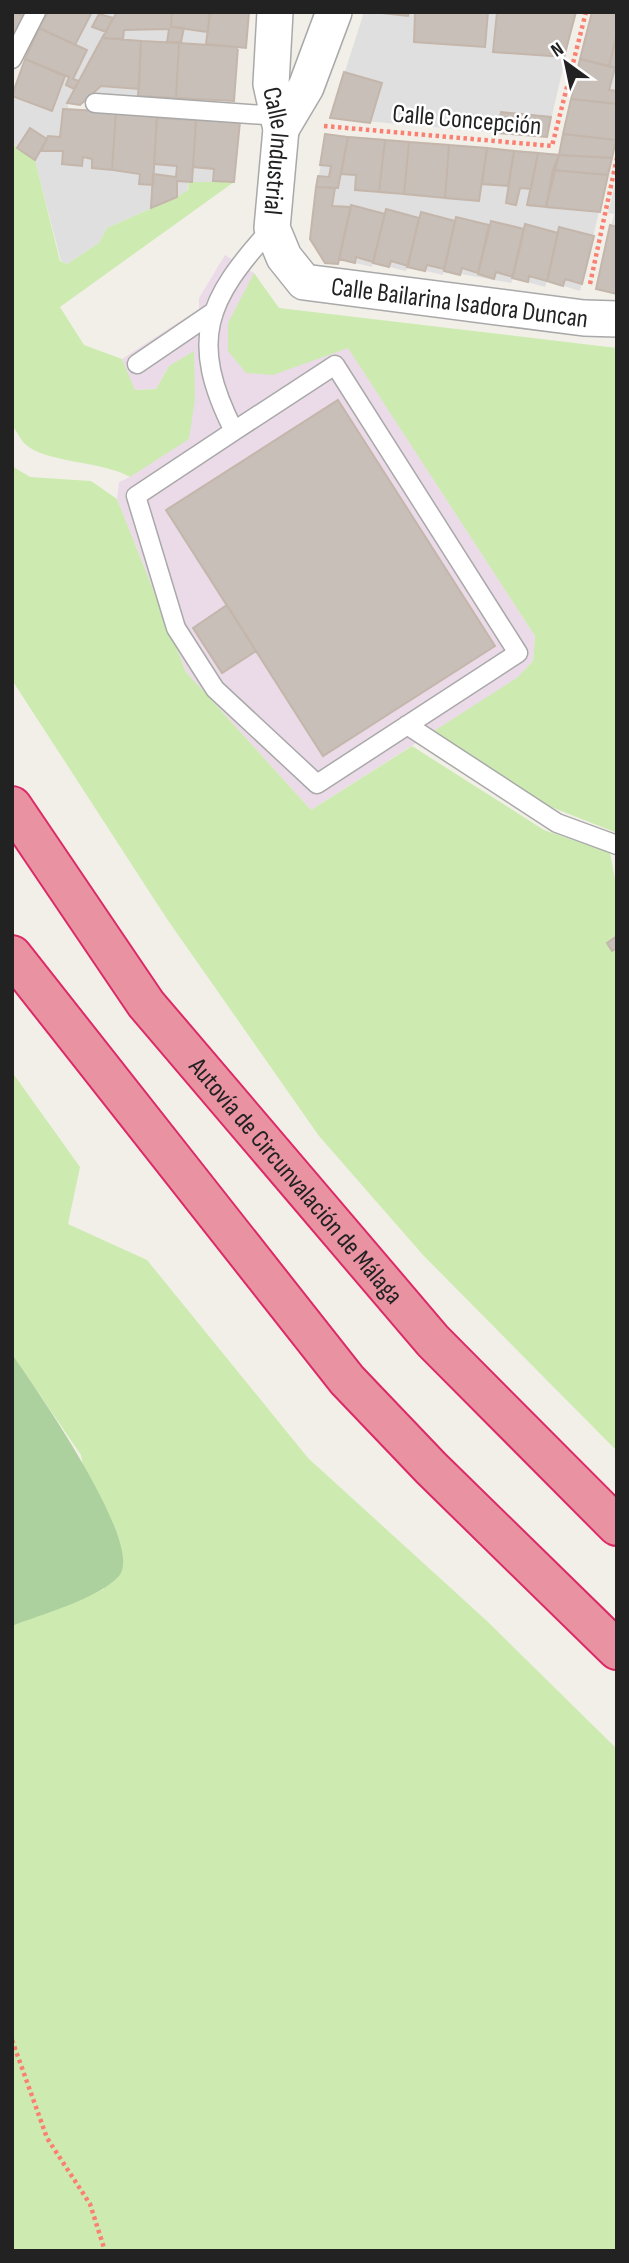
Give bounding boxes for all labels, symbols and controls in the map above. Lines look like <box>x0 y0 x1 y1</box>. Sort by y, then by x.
north arrow <box>531 28 601 98</box>
text: N <box>547 38 568 62</box>
street label: Calle Industrial <box>255 84 295 216</box>
street label: Calle Concepción <box>391 99 543 142</box>
street label: Calle Bailarina Isadora Duncan <box>329 272 590 335</box>
street label: Autovía de Circunvalación de Málaga <box>181 1051 409 1311</box>

